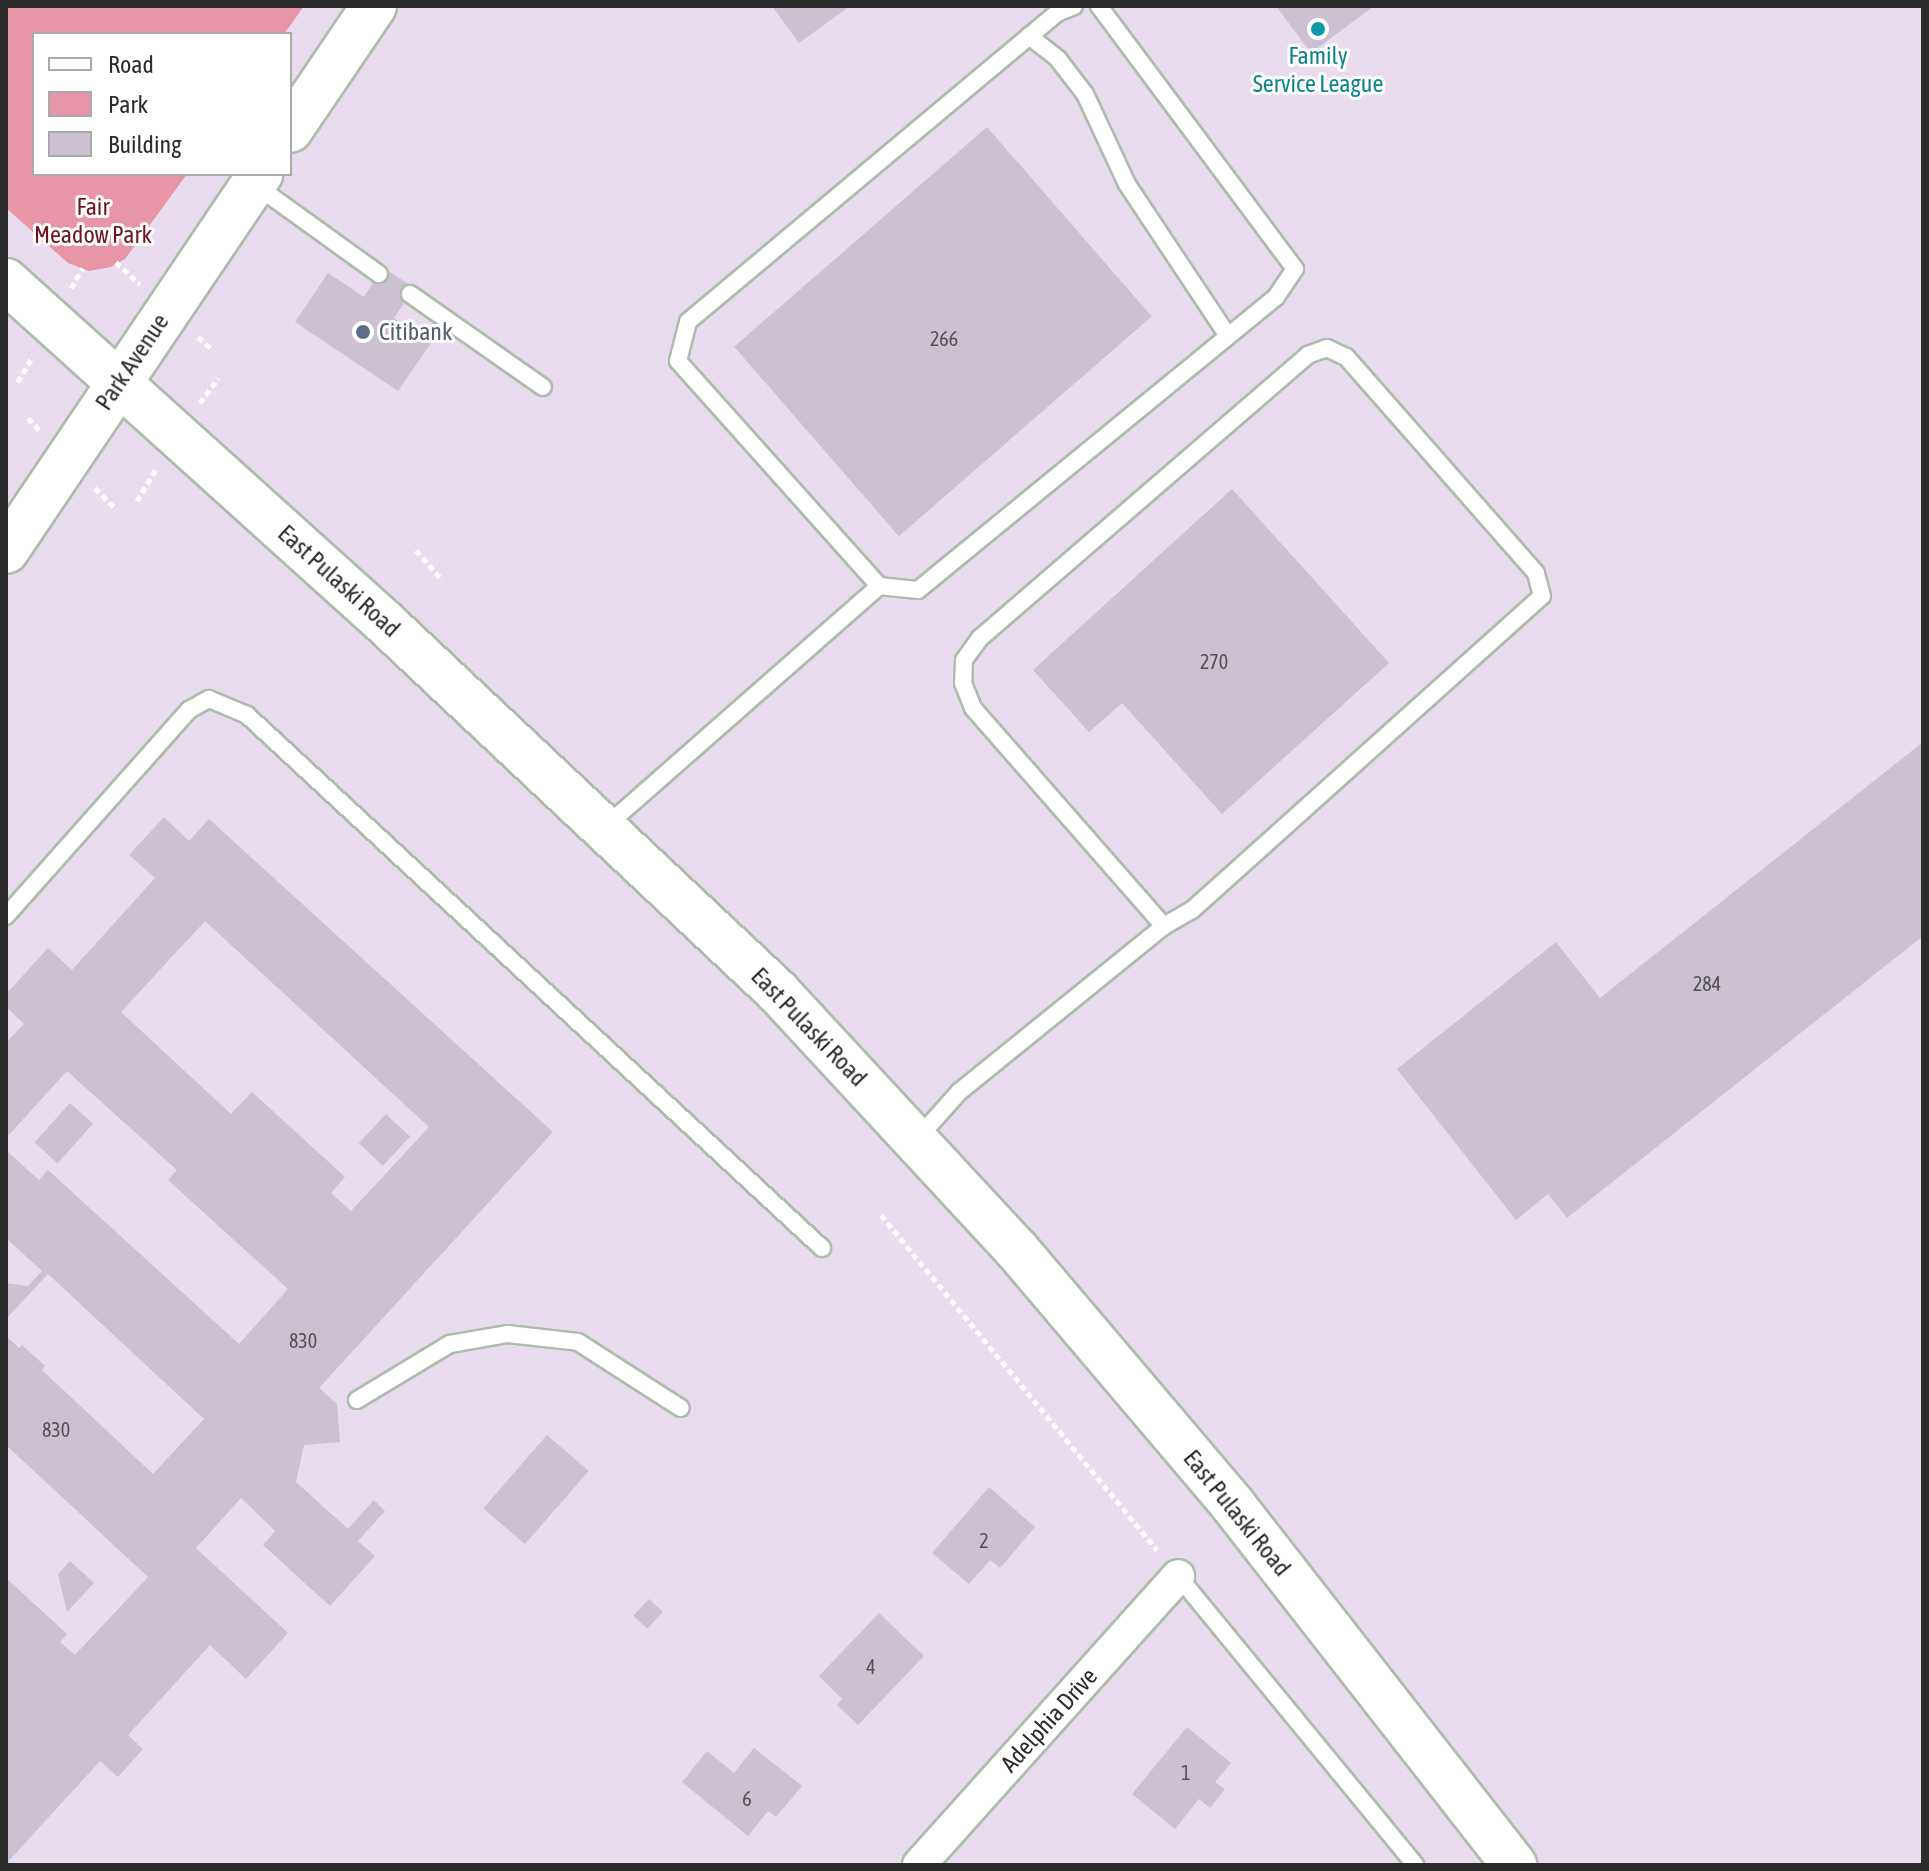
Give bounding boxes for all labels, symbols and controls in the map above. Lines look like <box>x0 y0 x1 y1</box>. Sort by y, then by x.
marker: Family Service League <box>1309 20 1327 38</box>
legend <box>32 32 292 176</box>
place label: Family Service League <box>1253 42 1383 98</box>
text: Road <box>108 51 154 78</box>
text: Park <box>108 91 148 118</box>
text: Building <box>108 131 181 158</box>
park label: Fair Meadow Park <box>34 193 152 249</box>
street label: Park Avenue <box>89 308 175 416</box>
place label: Citibank <box>379 318 452 346</box>
marker: Citibank <box>354 323 372 341</box>
house number: 266 <box>930 326 958 350</box>
street label: East Pulaski Road <box>272 519 406 643</box>
house number: 270 <box>1200 649 1228 673</box>
street label: East Pulaski Road <box>745 962 873 1092</box>
house number: 284 <box>1693 971 1721 995</box>
house number: 830 <box>289 1328 317 1352</box>
house number: 830 <box>42 1417 70 1441</box>
street label: East Pulaski Road <box>1177 1444 1297 1582</box>
house number: 2 <box>979 1528 989 1552</box>
house number: 4 <box>866 1654 876 1678</box>
street label: Adelphia Drive <box>995 1662 1103 1778</box>
house number: 1 <box>1181 1760 1191 1784</box>
house number: 6 <box>742 1786 752 1810</box>

